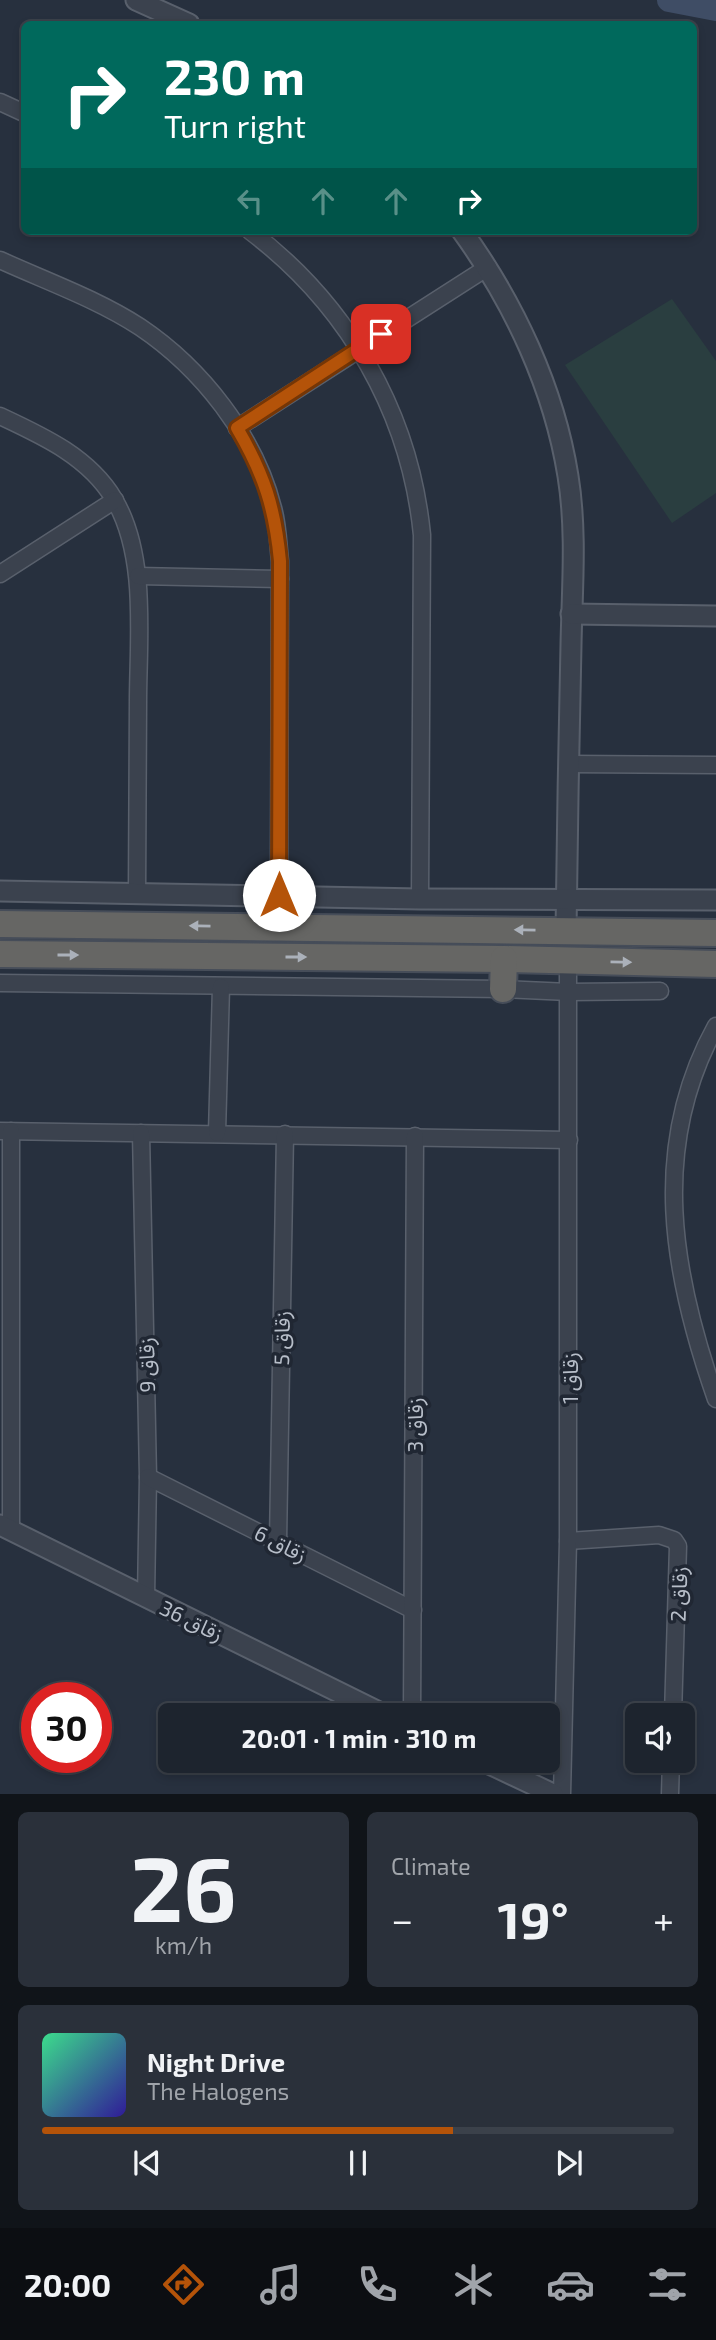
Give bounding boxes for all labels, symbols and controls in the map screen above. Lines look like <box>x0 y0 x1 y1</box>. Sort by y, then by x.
text: 230 m <box>164 46 305 105</box>
icon: right <box>49 49 140 140</box>
text: Turn right <box>164 106 306 144</box>
icon: left <box>231 182 269 220</box>
icon: ahead <box>304 182 342 220</box>
icon: ahead <box>377 182 415 220</box>
icon: right <box>450 182 488 220</box>
pin <box>351 304 411 364</box>
icon: arrive <box>362 315 400 353</box>
position arrow <box>242 858 316 932</box>
one-way arrow <box>189 920 211 932</box>
one-way arrow <box>514 924 536 936</box>
one-way arrow <box>57 949 79 961</box>
one-way arrow <box>285 951 307 963</box>
one-way arrow <box>610 956 632 968</box>
street label: زقاق 5 <box>268 1310 295 1366</box>
street label: زقاق 9 <box>133 1337 160 1393</box>
street label: زقاق 1 <box>557 1352 583 1404</box>
street label: زقاق 3 <box>402 1397 428 1453</box>
street label: زقاق 6 <box>250 1519 311 1568</box>
street label: زقاق 2 <box>665 1566 692 1622</box>
street label: زقاق 36 <box>156 1594 228 1647</box>
speed limit sign: 30 <box>21 1682 112 1773</box>
map controls <box>625 1703 695 1773</box>
button: sound <box>625 1703 695 1773</box>
text: 20:01 · 1 min · 310 m <box>242 1722 476 1753</box>
text: 26 <box>130 1831 237 1940</box>
text: Climate <box>391 1852 471 1880</box>
text: 19° <box>498 1887 569 1949</box>
text: − <box>391 1896 413 1942</box>
text: + <box>653 1896 674 1942</box>
text: km/h <box>155 1931 212 1959</box>
text: Night Drive <box>147 2046 285 2077</box>
text: The Halogens <box>147 2077 289 2105</box>
icon: previous <box>128 2144 166 2182</box>
icon: pause <box>339 2144 377 2182</box>
icon: next <box>550 2144 588 2182</box>
icon: directions <box>159 2260 208 2309</box>
icon: music <box>256 2260 305 2309</box>
icon: phone <box>353 2260 402 2309</box>
icon: climate <box>449 2260 498 2309</box>
icon: car <box>546 2260 595 2309</box>
icon: filters <box>643 2260 692 2309</box>
text: 20:00 <box>24 2265 111 2303</box>

